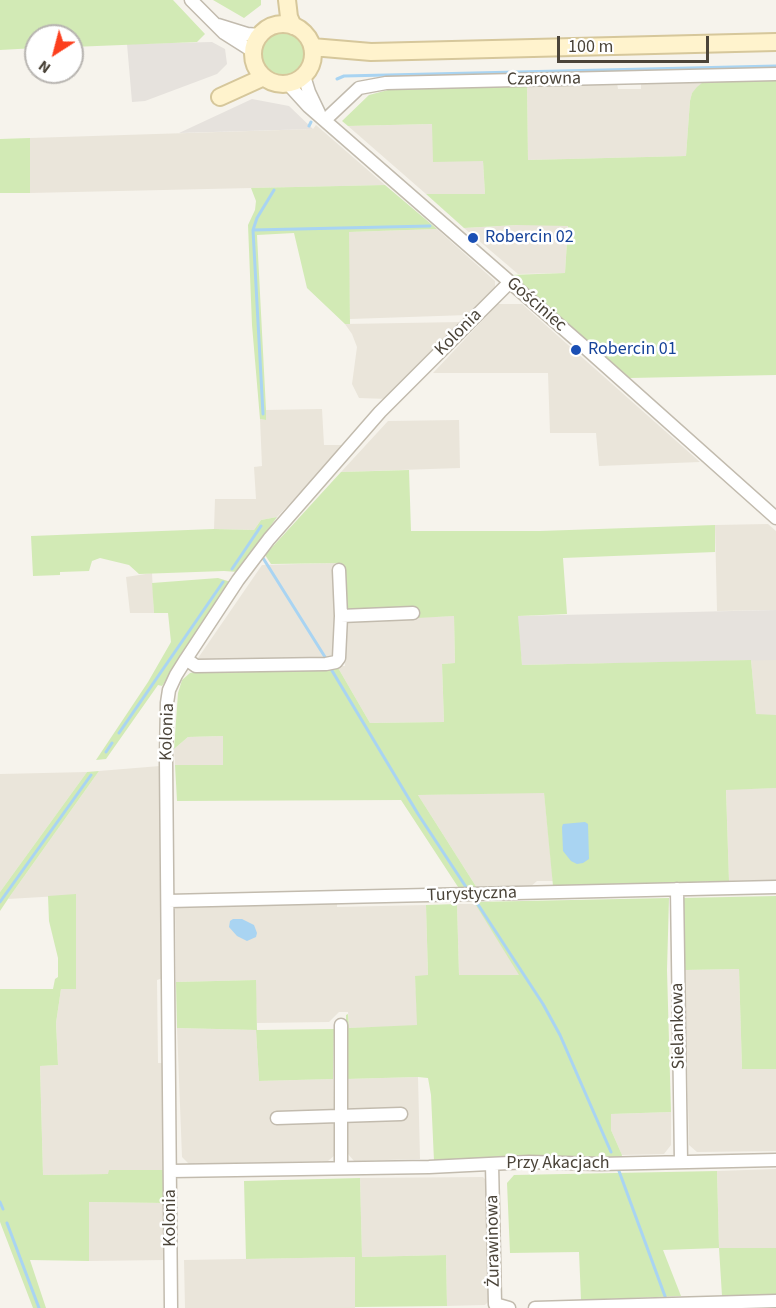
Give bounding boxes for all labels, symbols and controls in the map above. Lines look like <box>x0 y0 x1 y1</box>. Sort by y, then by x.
north arrow <box>24 24 84 84</box>
scale bar <box>560 24 712 62</box>
text: 100 m <box>568 34 613 59</box>
text: N <box>34 55 55 79</box>
street label: Czarowna <box>507 69 581 91</box>
place label: Robercin 02 <box>485 227 574 249</box>
marker: Robercin 02 <box>466 231 480 245</box>
street label: Gościniec <box>502 273 570 337</box>
street label: Kolonia <box>431 305 487 361</box>
place label: Robercin 01 <box>588 339 677 361</box>
marker: Robercin 01 <box>569 343 583 357</box>
street label: Kolonia <box>156 703 180 761</box>
street label: Turystyczna <box>427 883 517 907</box>
street label: Sielankowa <box>667 983 691 1069</box>
street label: Przy Akacjach <box>506 1153 610 1175</box>
street label: Kolonia <box>160 1189 182 1247</box>
street label: Żurawinowa <box>482 1194 506 1288</box>

